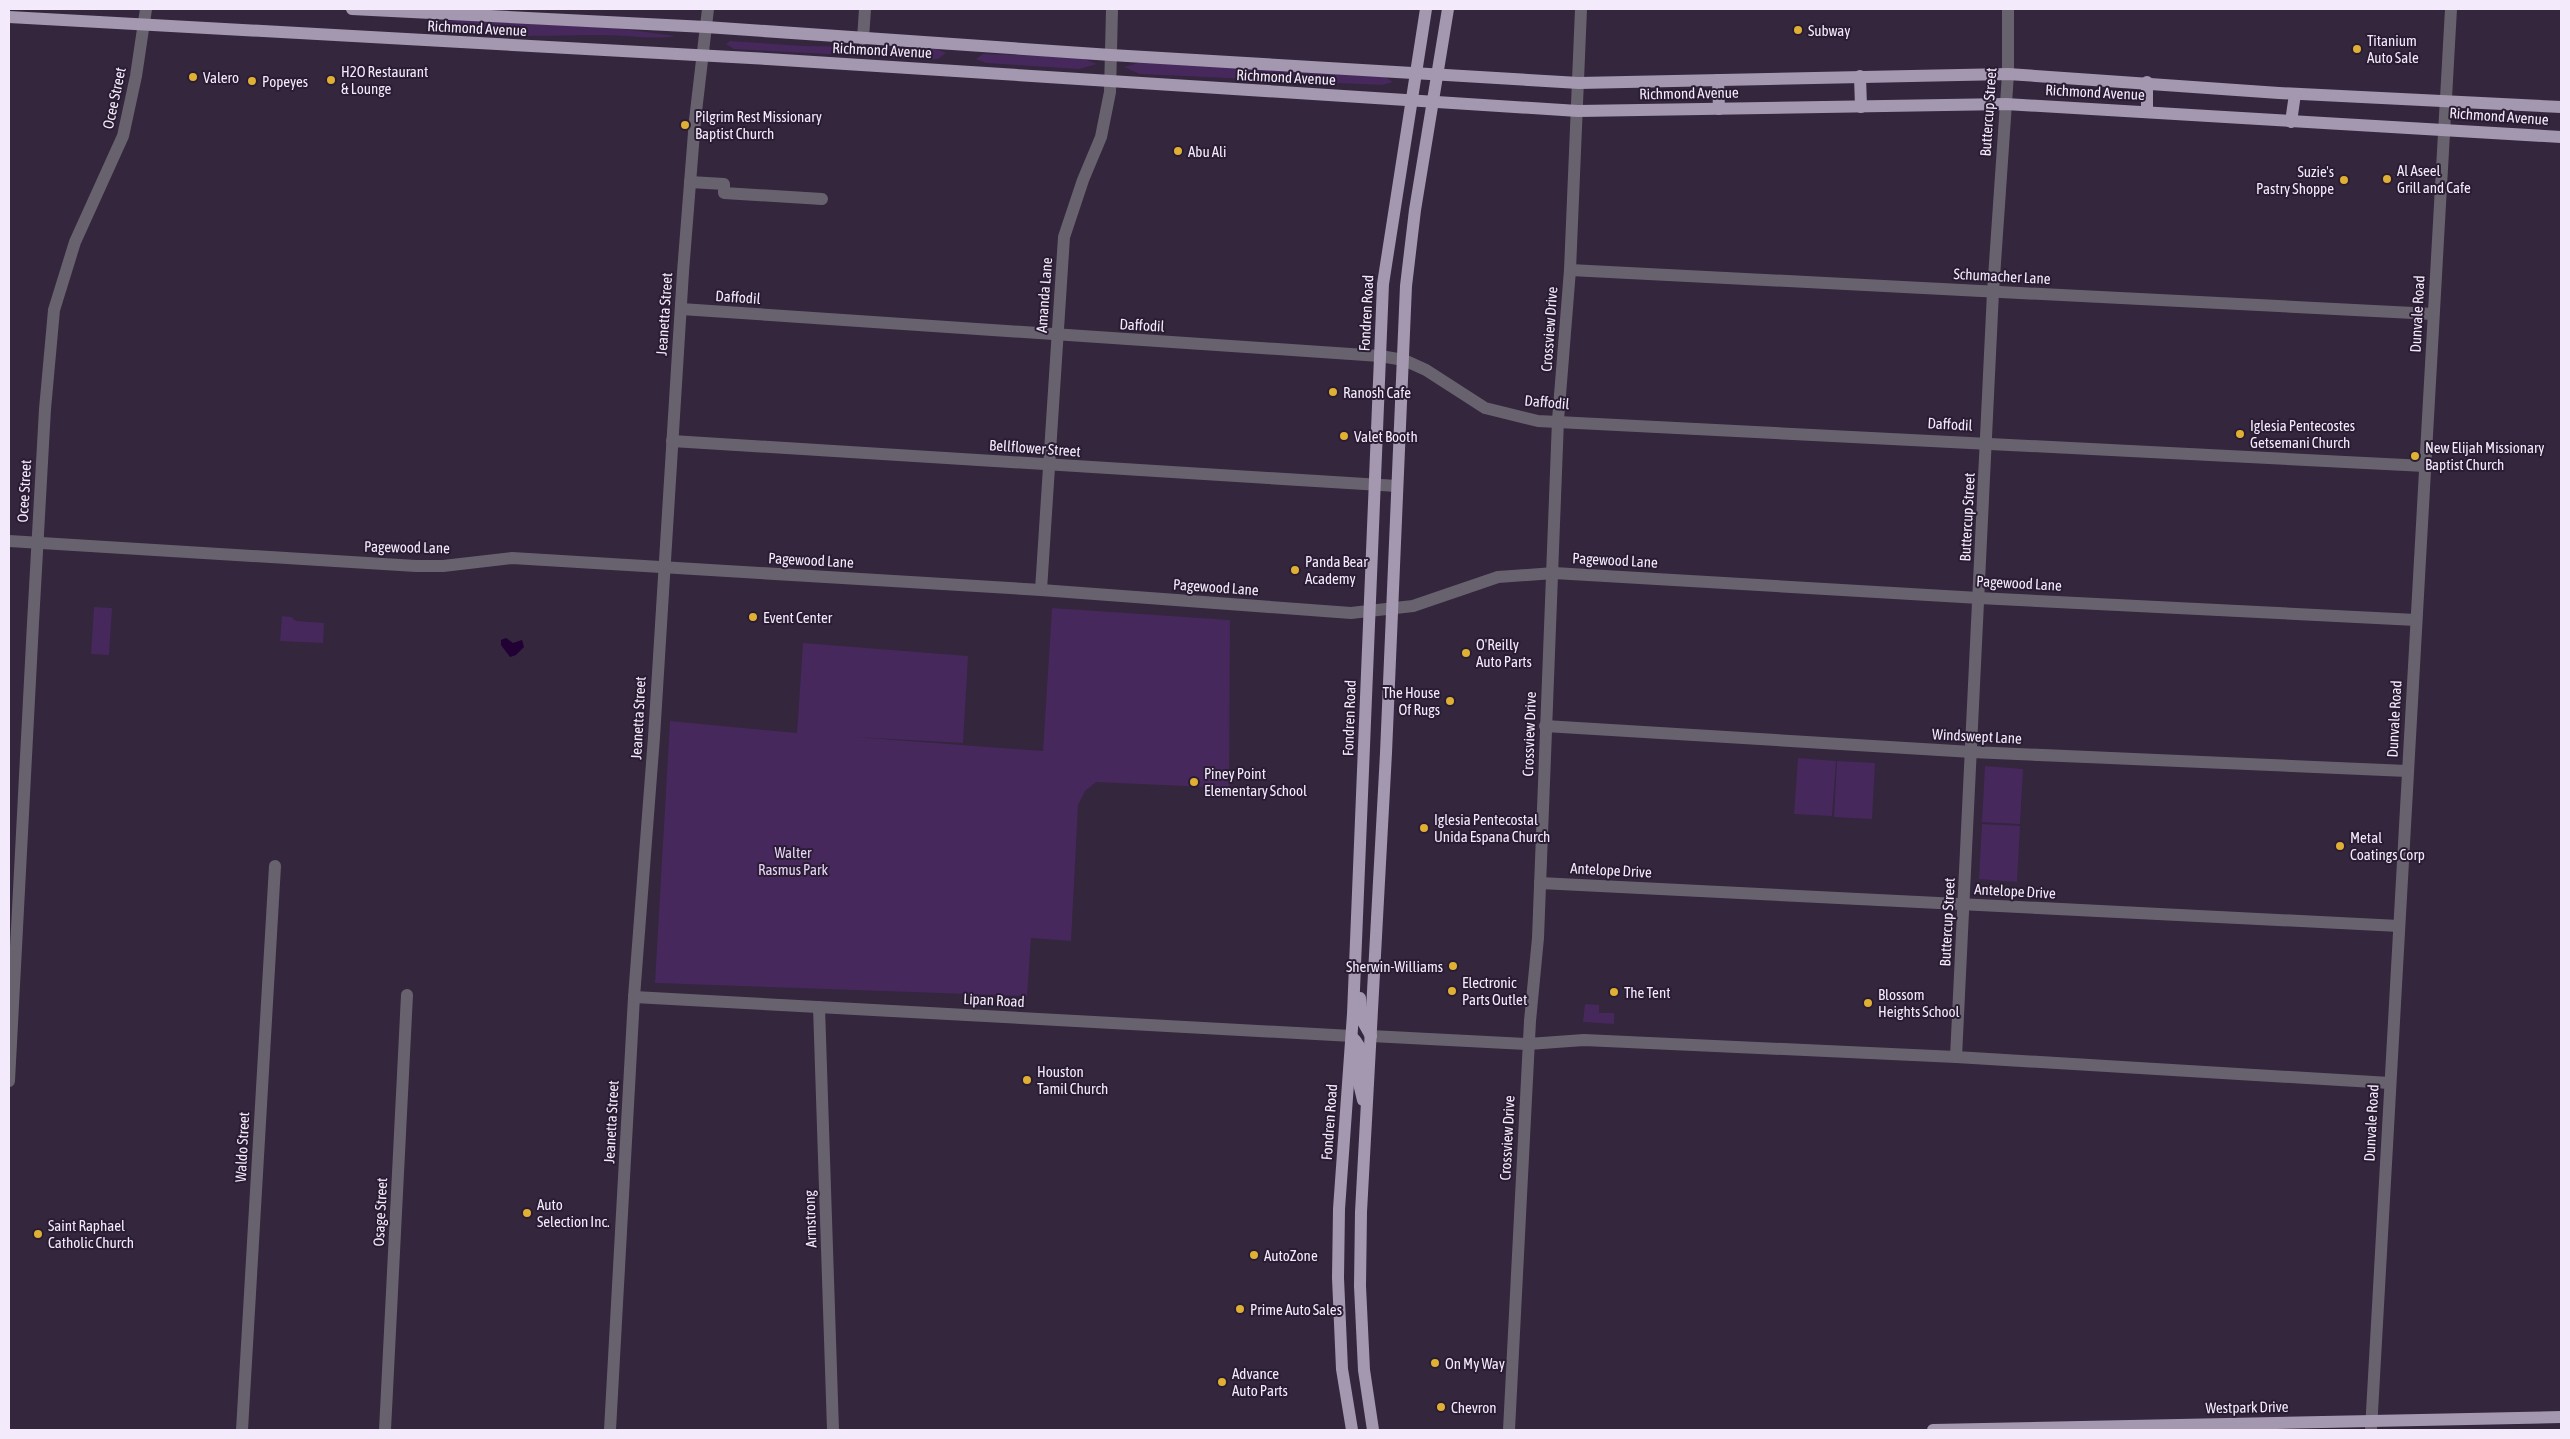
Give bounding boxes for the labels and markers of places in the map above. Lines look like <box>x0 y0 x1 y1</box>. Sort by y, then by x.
place label: Subway <box>1808 22 1850 39</box>
marker: Subway <box>1792 24 1804 36</box>
place label: Titanium Auto Sale <box>2367 32 2419 66</box>
marker: Titanium Auto Sale <box>2351 43 2363 55</box>
place label: H2O Restaurant & Lounge <box>341 63 428 97</box>
place label: Valero <box>203 69 239 86</box>
marker: Valero <box>187 71 199 83</box>
place label: Popeyes <box>262 73 308 90</box>
marker: H2O Restaurant & Lounge <box>325 74 337 86</box>
marker: Popeyes <box>246 75 258 87</box>
place label: Pilgrim Rest Missionary Baptist Church <box>695 108 822 142</box>
marker: Pilgrim Rest Missionary Baptist Church <box>679 119 691 131</box>
place label: Abu Ali <box>1188 143 1227 160</box>
marker: Abu Ali <box>1172 145 1184 157</box>
place label: Al Aseel Grill and Cafe <box>2397 162 2471 196</box>
place label: Suzie's Pastry Shoppe <box>2256 163 2334 197</box>
marker: Al Aseel Grill and Cafe <box>2381 173 2393 185</box>
marker: Suzie's Pastry Shoppe <box>2338 174 2350 186</box>
place label: Ranosh Cafe <box>1343 384 1411 401</box>
marker: Ranosh Cafe <box>1327 386 1339 398</box>
place label: Iglesia Pentecostes Getsemani Church <box>2250 417 2355 451</box>
place label: Valet Booth <box>1354 428 1418 445</box>
marker: Iglesia Pentecostes Getsemani Church <box>2234 428 2246 440</box>
marker: Valet Booth <box>1338 430 1350 442</box>
place label: New Elijah Missionary Baptist Church <box>2425 439 2545 473</box>
marker: New Elijah Missionary Baptist Church <box>2409 450 2421 462</box>
place label: Panda Bear Academy <box>1305 553 1368 587</box>
marker: Panda Bear Academy <box>1289 564 1301 576</box>
place label: Event Center <box>763 609 833 626</box>
marker: Event Center <box>747 611 759 623</box>
place label: O'Reilly Auto Parts <box>1476 636 1532 670</box>
marker: O'Reilly Auto Parts <box>1460 647 1472 659</box>
place label: The House Of Rugs <box>1382 684 1440 718</box>
marker: The House Of Rugs <box>1444 695 1456 707</box>
place label: Piney Point Elementary School <box>1204 765 1307 799</box>
marker: Piney Point Elementary School <box>1188 776 1200 788</box>
place label: Iglesia Pentecostal Unida Espana Church <box>1434 811 1550 845</box>
marker: Iglesia Pentecostal Unida Espana Church <box>1418 822 1430 834</box>
place label: Metal Coatings Corp <box>2350 829 2425 863</box>
marker: Metal Coatings Corp <box>2334 840 2346 852</box>
place label: Sherwin-Williams <box>1346 958 1443 975</box>
marker: Sherwin-Williams <box>1447 960 1459 972</box>
place label: Electronic Parts Outlet <box>1462 974 1527 1008</box>
place label: The Tent <box>1624 984 1671 1001</box>
marker: Electronic Parts Outlet <box>1446 985 1458 997</box>
marker: The Tent <box>1608 986 1620 998</box>
place label: Blossom Heights School <box>1878 986 1960 1020</box>
marker: Blossom Heights School <box>1862 997 1874 1009</box>
place label: Houston Tamil Church <box>1037 1063 1108 1097</box>
marker: Houston Tamil Church <box>1021 1074 1033 1086</box>
place label: Auto Selection Inc. <box>537 1196 610 1230</box>
marker: Auto Selection Inc. <box>521 1207 533 1219</box>
place label: Saint Raphael Catholic Church <box>48 1217 134 1251</box>
marker: Saint Raphael Catholic Church <box>32 1228 44 1240</box>
place label: AutoZone <box>1264 1247 1318 1264</box>
marker: AutoZone <box>1248 1249 1260 1261</box>
place label: Prime Auto Sales <box>1250 1301 1342 1318</box>
marker: Prime Auto Sales <box>1234 1303 1246 1315</box>
place label: On My Way <box>1445 1355 1505 1372</box>
marker: On My Way <box>1429 1357 1441 1369</box>
place label: Advance Auto Parts <box>1232 1365 1288 1399</box>
marker: Advance Auto Parts <box>1216 1376 1228 1388</box>
place label: Chevron <box>1451 1399 1497 1416</box>
marker: Chevron <box>1435 1401 1447 1413</box>

